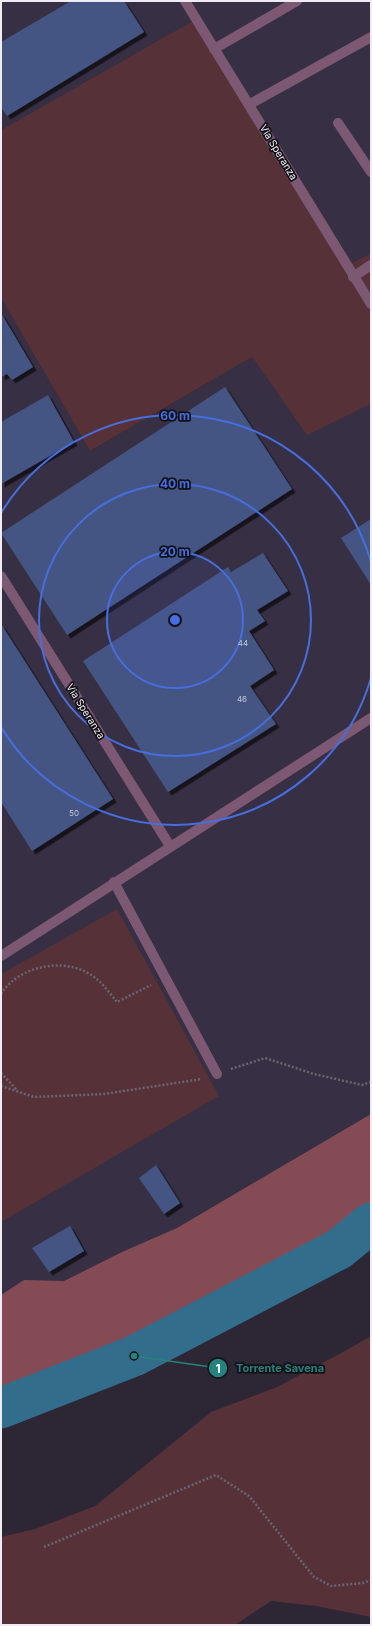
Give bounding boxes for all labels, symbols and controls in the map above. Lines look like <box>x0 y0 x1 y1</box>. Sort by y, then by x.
street label: Via Speranza <box>258 122 300 182</box>
text: 60 m <box>160 408 190 423</box>
text: 40 m <box>160 476 190 491</box>
text: 20 m <box>160 544 190 559</box>
centre of rings <box>168 613 182 627</box>
house number: 44 <box>238 638 248 648</box>
street label: Via Speranza <box>64 681 108 741</box>
house number: 46 <box>237 694 247 704</box>
house number: 50 <box>69 808 79 818</box>
callout: Torrente Savena <box>208 1357 332 1380</box>
text: 1 <box>215 1361 221 1376</box>
text: Torrente Savena <box>236 1361 324 1375</box>

